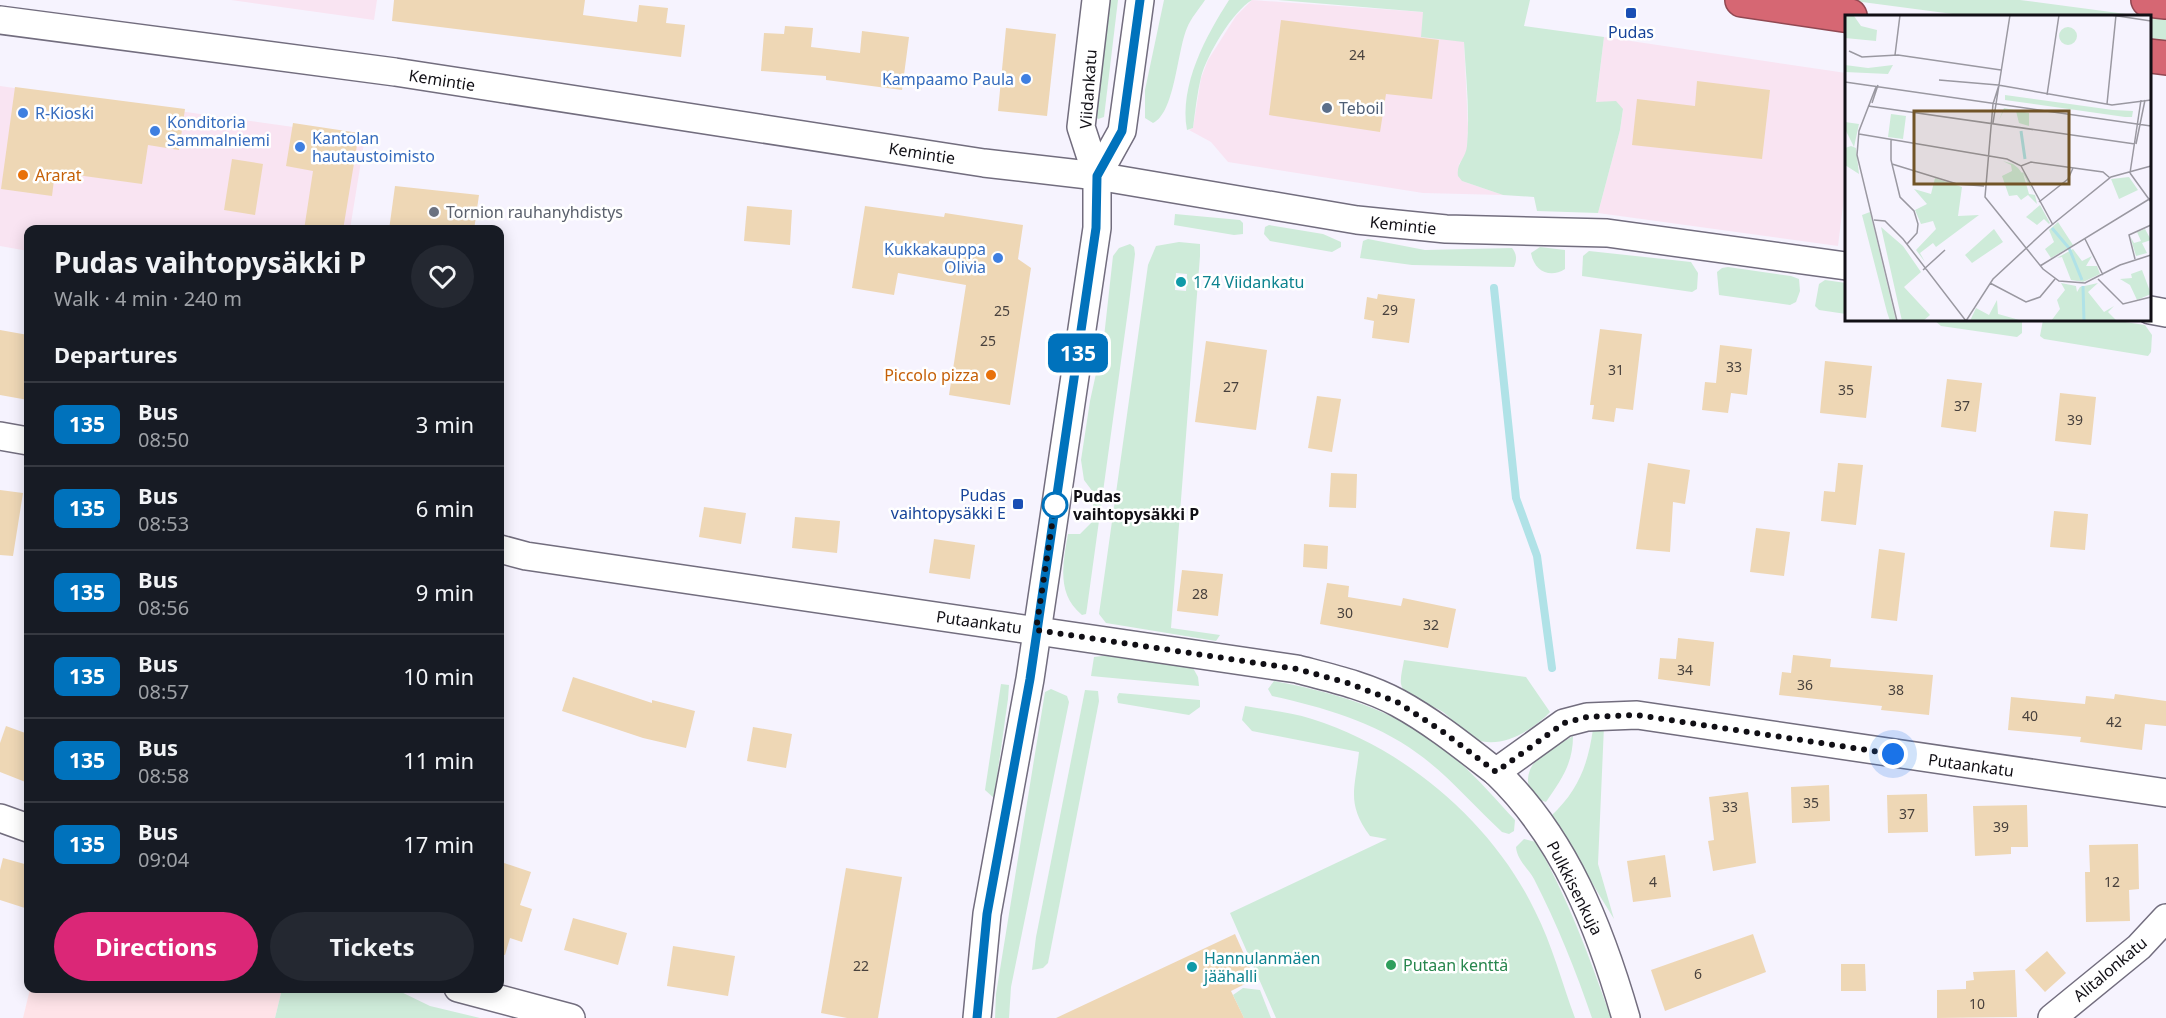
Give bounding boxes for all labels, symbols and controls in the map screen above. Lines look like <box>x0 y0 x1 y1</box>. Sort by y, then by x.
marker: Pudas <box>1624 6 1638 20</box>
inset map <box>1845 15 2151 321</box>
place label: Pudas <box>1608 21 1654 43</box>
house number: 24 <box>1349 45 1365 64</box>
street label: Viidankatu <box>1074 48 1102 130</box>
street label: Kemintie <box>407 64 477 96</box>
place label: Kampaamo Paula <box>882 68 1014 90</box>
marker: Kampaamo Paula <box>1019 72 1033 86</box>
place label: Teboil <box>1339 97 1384 119</box>
marker: Teboil <box>1320 101 1334 115</box>
place label: R-Kioski <box>35 102 94 124</box>
marker: R-Kioski <box>16 106 30 120</box>
place label: Konditoria Sammalniemi <box>167 111 270 151</box>
marker: Konditoria Sammalniemi <box>148 124 162 138</box>
place label: Kantolan hautaustoimisto <box>312 127 435 167</box>
street label: Kemintie <box>887 137 957 169</box>
marker: Kantolan hautaustoimisto <box>293 140 307 154</box>
place label: Ararat <box>35 164 82 186</box>
marker: Ararat <box>16 168 30 182</box>
place label: Tornion rauhanyhdistys <box>446 201 623 223</box>
marker: Tornion rauhanyhdistys <box>427 205 441 219</box>
street label: Kemintie <box>1369 211 1437 239</box>
place label: Kukkakauppa Olivia <box>884 238 986 278</box>
text: Pudas vaihtopysäkki P <box>54 243 366 281</box>
button: heart <box>411 245 474 308</box>
marker: Kukkakauppa Olivia <box>991 251 1005 265</box>
place label: 174 Viidankatu <box>1193 271 1304 293</box>
marker: 174 Viidankatu <box>1174 275 1188 289</box>
text: Walk · 4 min · 240 m <box>54 285 242 312</box>
house number: 29 <box>1382 300 1398 319</box>
house number: 25 <box>994 301 1010 320</box>
house number: 25 <box>980 331 996 350</box>
line badge: 135 <box>1044 334 1112 372</box>
text: Departures <box>54 339 178 369</box>
text: 135 <box>1060 339 1096 367</box>
house number: 33 <box>1726 357 1742 376</box>
house number: 31 <box>1608 360 1624 379</box>
place label: Piccolo pizza <box>884 364 979 386</box>
marker: Piccolo pizza <box>984 368 998 382</box>
house number: 27 <box>1223 377 1239 396</box>
house number: 35 <box>1838 380 1854 399</box>
text: Bus <box>138 396 178 426</box>
house number: 37 <box>1954 396 1970 415</box>
text: 3 min <box>416 409 474 439</box>
text: 135 <box>69 410 105 438</box>
house number: 39 <box>2067 410 2083 429</box>
text: 08:50 <box>138 426 189 453</box>
text: Bus <box>138 480 178 510</box>
place label: Pudas vaihtopysäkki E <box>891 484 1006 524</box>
place label: Pudas vaihtopysäkki P <box>1073 485 1199 525</box>
marker: Pudas vaihtopysäkki P <box>1042 492 1068 518</box>
text: 6 min <box>416 493 474 523</box>
text: 135 <box>69 494 105 522</box>
marker: Pudas vaihtopysäkki E <box>1011 497 1025 511</box>
text: 08:53 <box>138 510 189 537</box>
text: Bus <box>138 564 178 594</box>
text: 9 min <box>416 577 474 607</box>
text: 135 <box>69 578 105 606</box>
house number: 28 <box>1192 584 1208 603</box>
text: 08:56 <box>138 594 189 621</box>
house number: 30 <box>1337 603 1353 622</box>
street label: Putaankatu <box>935 605 1023 639</box>
house number: 32 <box>1423 615 1439 634</box>
text: Bus <box>138 648 178 678</box>
house number: 34 <box>1677 660 1693 679</box>
text: 10 min <box>403 661 474 691</box>
text: 135 <box>69 662 105 690</box>
house number: 36 <box>1797 675 1813 694</box>
text: 08:57 <box>138 678 189 705</box>
house number: 38 <box>1888 680 1904 699</box>
house number: 40 <box>2022 706 2038 725</box>
house number: 42 <box>2106 712 2122 731</box>
text: Bus <box>138 732 178 762</box>
your location <box>1878 739 1908 769</box>
text: 11 min <box>403 745 474 775</box>
text: 135 <box>69 746 105 774</box>
street label: Putaankatu <box>1927 748 2015 782</box>
text: 08:58 <box>138 762 189 789</box>
house number: 35 <box>1803 793 1819 812</box>
house number: 33 <box>1722 797 1738 816</box>
house number: 37 <box>1899 804 1915 823</box>
text: Bus <box>138 816 178 846</box>
house number: 39 <box>1993 817 2009 836</box>
text: 17 min <box>403 829 474 859</box>
text: 135 <box>69 830 105 858</box>
street label: Pulkkisenkuja <box>1542 837 1608 939</box>
text: 09:04 <box>138 846 189 873</box>
house number: 4 <box>1649 872 1657 891</box>
house number: 12 <box>2104 872 2120 891</box>
button: Directions <box>54 912 258 981</box>
button: Tickets <box>270 912 474 981</box>
street label: Alitalonkatu <box>2068 932 2152 1006</box>
place label: Hannulanmäen jäähalli <box>1203 947 1320 987</box>
place label: Putaan kenttä <box>1403 954 1508 976</box>
house number: 22 <box>853 956 869 975</box>
marker: Putaan kenttä <box>1384 958 1398 972</box>
marker: Hannulanmäen jäähalli <box>1185 960 1199 974</box>
house number: 6 <box>1694 964 1702 983</box>
house number: 10 <box>1969 994 1985 1013</box>

